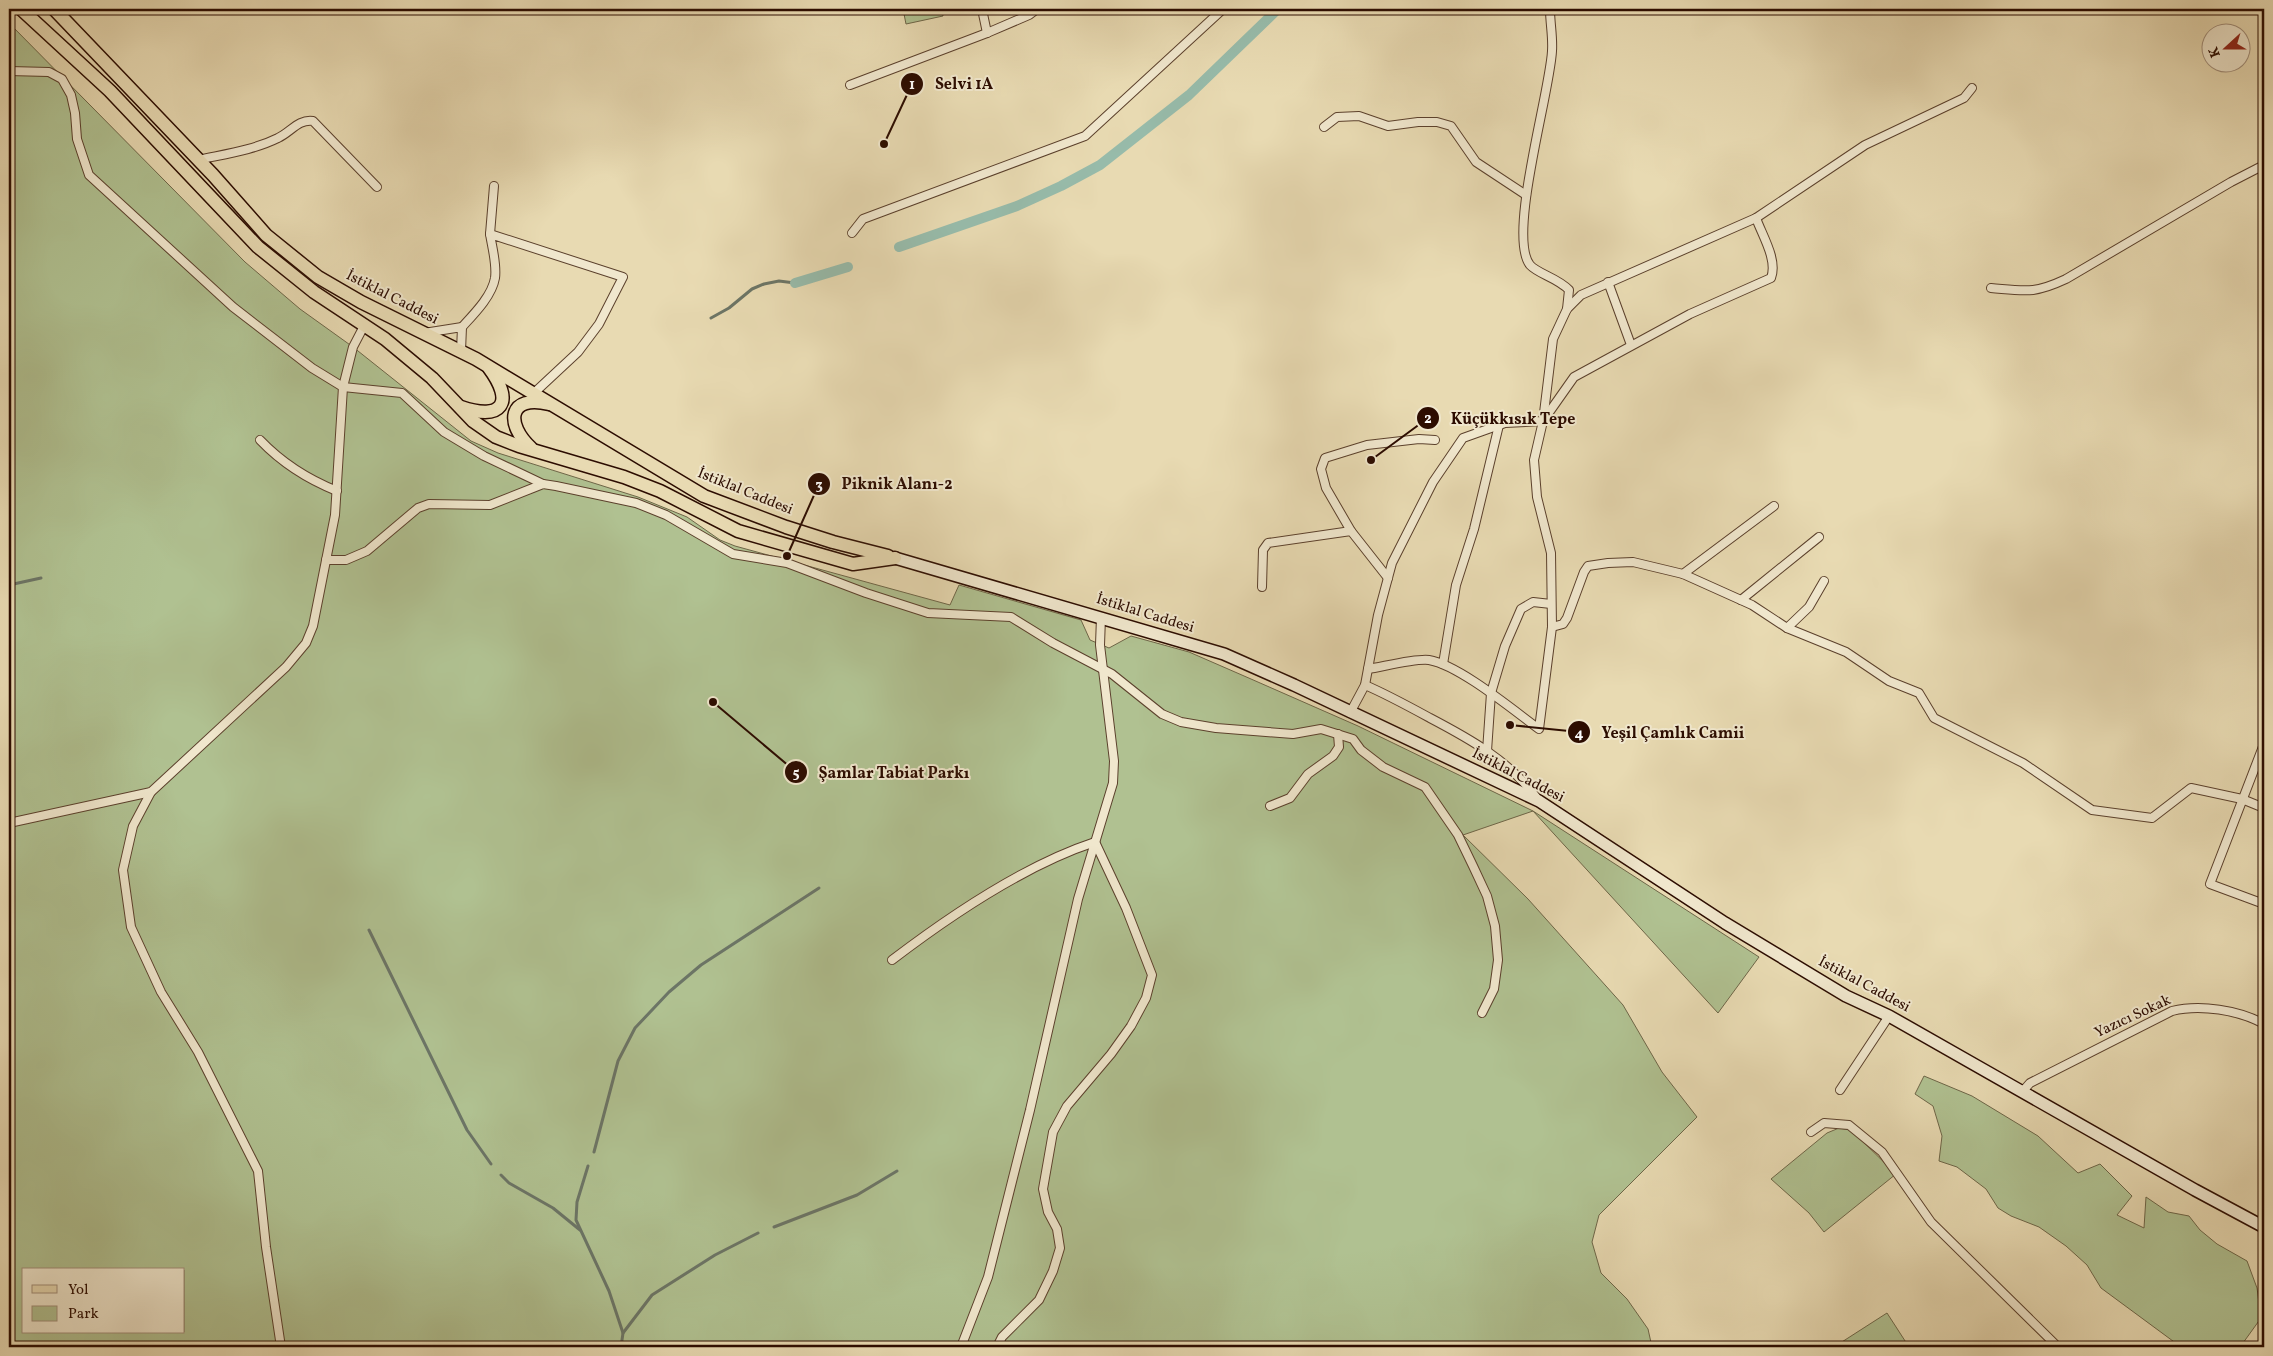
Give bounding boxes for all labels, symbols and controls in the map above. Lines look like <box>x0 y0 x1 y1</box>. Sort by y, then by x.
north arrow <box>2200 22 2250 72</box>
text: K <box>2205 44 2226 60</box>
callout: Selvi 1A <box>900 68 1003 99</box>
text: Selvi 1A <box>935 74 994 96</box>
text: 1 <box>909 75 915 96</box>
street label: İstiklal Caddesi <box>342 266 442 330</box>
callout: Küçükkısık Tepe <box>1416 403 1586 434</box>
text: 2 <box>1424 409 1432 430</box>
text: Küçükkısık Tepe <box>1451 409 1575 431</box>
street label: İstiklal Caddesi <box>694 463 796 521</box>
callout: Piknik Alanı-2 <box>806 468 962 499</box>
text: Piknik Alanı-2 <box>841 474 953 496</box>
text: 3 <box>815 475 823 496</box>
street label: İstiklal Caddesi <box>1093 589 1197 639</box>
callout: Yeşil Çamlık Camii <box>1566 717 1754 748</box>
text: Yeşil Çamlık Camii <box>1602 723 1745 745</box>
text: 4 <box>1574 724 1584 745</box>
street label: İstiklal Caddesi <box>1468 744 1568 808</box>
callout: Şamlar Tabiat Parkı <box>784 757 980 788</box>
text: 5 <box>792 763 800 784</box>
text: Şamlar Tabiat Parkı <box>819 763 970 785</box>
street label: İstiklal Caddesi <box>1814 952 1914 1018</box>
street label: Yazıcı Sokak <box>2091 990 2175 1044</box>
legend <box>22 1268 185 1334</box>
text: Yol <box>68 1280 88 1301</box>
text: Park <box>68 1304 99 1325</box>

